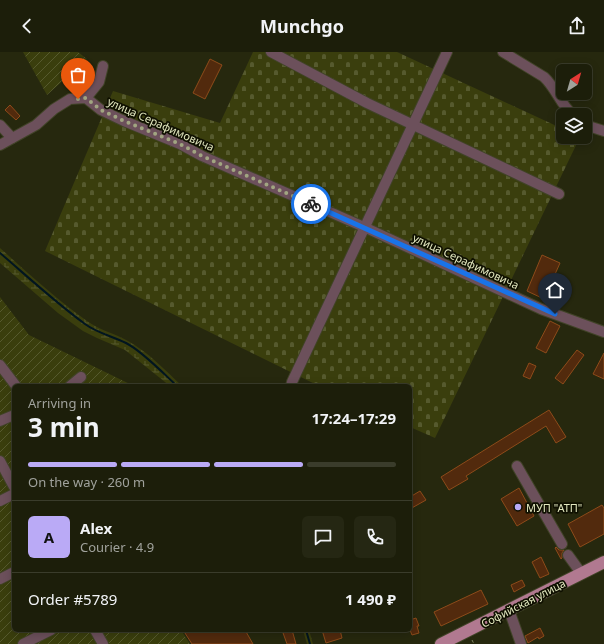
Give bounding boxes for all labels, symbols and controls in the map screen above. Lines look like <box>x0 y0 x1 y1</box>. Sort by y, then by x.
text: Munchgo <box>260 14 344 38</box>
icon: back <box>16 15 38 37</box>
icon: share <box>566 15 588 37</box>
pin <box>61 58 95 99</box>
icon: bag <box>67 64 89 86</box>
north arrow <box>556 64 592 100</box>
map controls <box>556 64 592 144</box>
street label: улица Серафимовича <box>105 94 217 154</box>
button: layers <box>556 108 592 144</box>
courier <box>291 184 331 224</box>
icon: bike <box>300 193 322 215</box>
street label: улица Серафимовича <box>410 230 522 292</box>
pin <box>538 273 572 314</box>
icon: home <box>544 279 566 301</box>
text: Arriving in <box>28 394 91 412</box>
text: 17:24–17:29 <box>311 408 396 428</box>
text: 3 min <box>28 409 100 445</box>
text: On the way · 260 m <box>28 473 145 491</box>
place label: МУП "АТП" <box>526 500 582 515</box>
marker: МУП "АТП" <box>513 502 523 512</box>
button: chat <box>302 516 344 558</box>
button: phone <box>354 516 396 558</box>
text: Alex <box>80 518 112 538</box>
text: A <box>44 527 54 547</box>
text: Courier · 4.9 <box>80 538 154 556</box>
street label: Софийская улица <box>478 575 568 631</box>
text: Order #5789 <box>28 589 117 609</box>
text: 1 490 ₽ <box>345 589 396 609</box>

